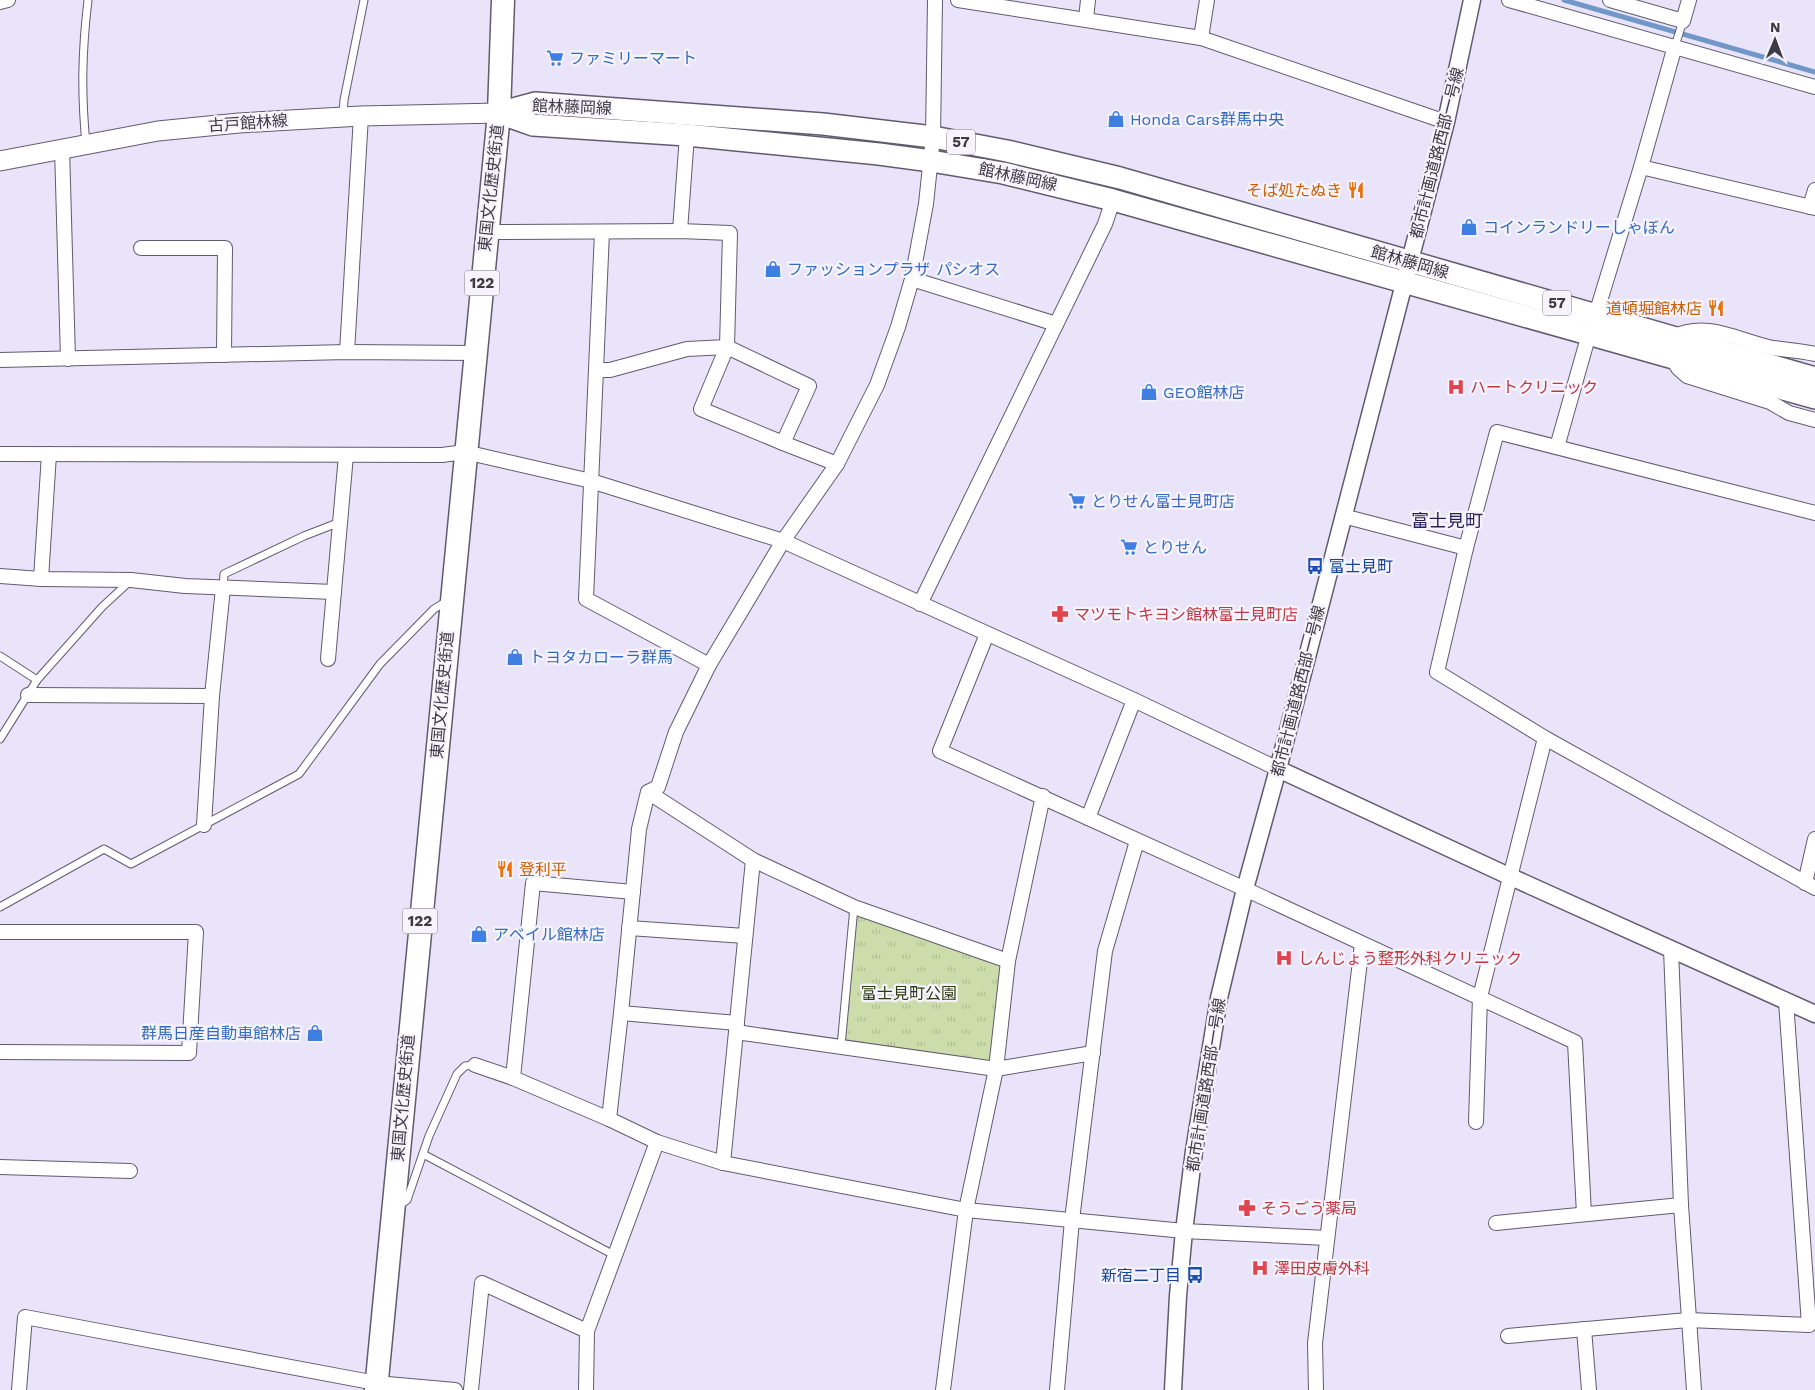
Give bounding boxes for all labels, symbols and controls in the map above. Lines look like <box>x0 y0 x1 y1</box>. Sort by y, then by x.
north arrow <box>1750 15 1800 65</box>
text: N <box>1770 19 1781 35</box>
supermarket icon: ファミリーマート <box>545 48 565 68</box>
place label: ファミリーマート <box>569 49 697 68</box>
street label: 都市計画道路西部一号線 <box>1406 65 1468 241</box>
street label: 館林藤岡線 <box>532 96 612 118</box>
shop icon: Honda Cars群馬中央 <box>1106 109 1126 129</box>
place label: Honda Cars群馬中央 <box>1130 110 1284 129</box>
street label: 古戸館林線 <box>207 111 289 135</box>
street label: 東国文化歴史街道 <box>475 123 507 253</box>
road number: 57 <box>947 130 975 154</box>
street label: 館林藤岡線 <box>977 159 1059 195</box>
restaurant icon: そば処たぬき <box>1346 180 1366 200</box>
place label: そば処たぬき <box>1246 181 1342 200</box>
shop icon: コインランドリーしゃぼん <box>1459 217 1479 237</box>
place label: コインランドリーしゃぼん <box>1483 218 1675 237</box>
street label: 館林藤岡線 <box>1369 242 1451 282</box>
shop icon: ファッションプラザ パシオス <box>763 259 783 279</box>
place label: ファッションプラザ パシオス <box>787 260 1000 279</box>
road number: 122 <box>464 270 500 296</box>
road number: 57 <box>1543 290 1571 316</box>
restaurant icon: 道頓堀館林店 <box>1706 298 1726 318</box>
place label: 道頓堀館林店 <box>1606 299 1702 318</box>
hospital icon: ハートクリニック <box>1446 377 1466 397</box>
place label: ハートクリニック <box>1470 378 1598 397</box>
shop icon: GEO館林店 <box>1139 382 1159 402</box>
place label: GEO館林店 <box>1163 383 1245 402</box>
supermarket icon: とりせん富士見町店 <box>1067 491 1087 511</box>
place label: とりせん富士見町店 <box>1091 492 1235 511</box>
district label: 富士見町 <box>1411 510 1483 531</box>
supermarket icon: とりせん <box>1119 537 1139 557</box>
place label: とりせん <box>1143 538 1207 557</box>
bus stop icon: 富士見町 <box>1305 556 1325 576</box>
place label: 富士見町 <box>1329 557 1393 576</box>
street label: 都市計画道路西部一号線 <box>1267 603 1329 779</box>
pharmacy icon: マツモトキヨシ館林富士見町店 <box>1050 604 1070 624</box>
place label: マツモトキヨシ館林富士見町店 <box>1074 605 1298 624</box>
street label: 東国文化歴史街道 <box>427 630 457 760</box>
shop icon: トヨタカローラ群馬 <box>505 647 525 667</box>
place label: トヨタカローラ群馬 <box>529 648 673 667</box>
restaurant icon: 登利平 <box>495 859 515 879</box>
place label: 登利平 <box>519 860 567 879</box>
road number: 122 <box>402 908 438 934</box>
shop icon: アベイル館林店 <box>469 924 489 944</box>
place label: アベイル館林店 <box>493 925 605 944</box>
hospital icon: しんじょう整形外科クリニック <box>1274 948 1294 968</box>
place label: しんじょう整形外科クリニック <box>1298 949 1522 968</box>
park label: 富士見町公園 <box>861 984 957 1003</box>
street label: 都市計画道路西部一号線 <box>1183 997 1229 1173</box>
shop icon: 群馬日産自動車館林店 <box>305 1023 325 1043</box>
place label: 群馬日産自動車館林店 <box>141 1024 301 1043</box>
street label: 東国文化歴史街道 <box>388 1033 418 1163</box>
pharmacy icon: そうごう薬局 <box>1237 1198 1257 1218</box>
place label: そうごう薬局 <box>1261 1199 1357 1218</box>
hospital icon: 澤田皮膚外科 <box>1250 1258 1270 1278</box>
place label: 澤田皮膚外科 <box>1274 1259 1370 1278</box>
bus stop icon: 新宿二丁目 <box>1185 1265 1205 1285</box>
place label: 新宿二丁目 <box>1101 1266 1181 1285</box>

